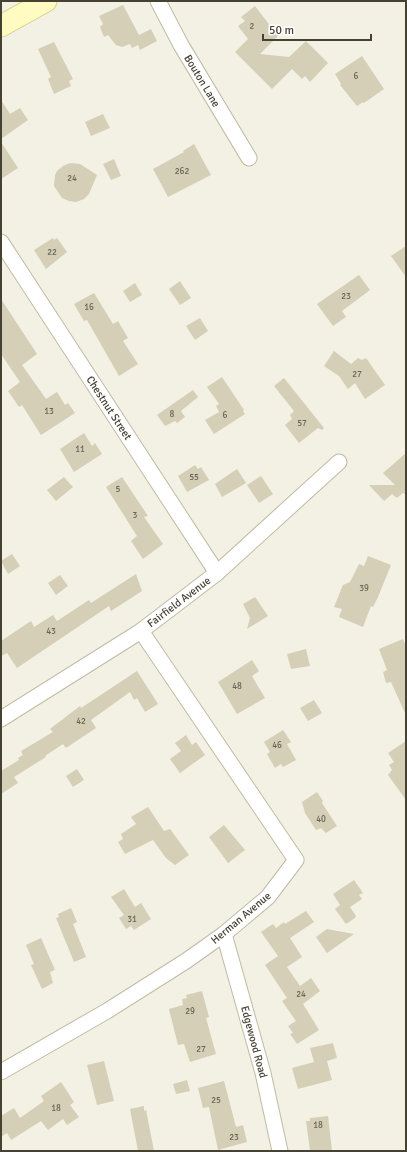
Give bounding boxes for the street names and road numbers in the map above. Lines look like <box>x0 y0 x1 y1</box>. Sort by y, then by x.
street label: Bouton Lane <box>181 52 223 110</box>
street label: Chestnut Street <box>83 374 135 443</box>
street label: Fairfield Avenue <box>145 574 213 630</box>
street label: Herman Avenue <box>208 889 274 947</box>
street label: Edgewood Road <box>238 1005 270 1080</box>

